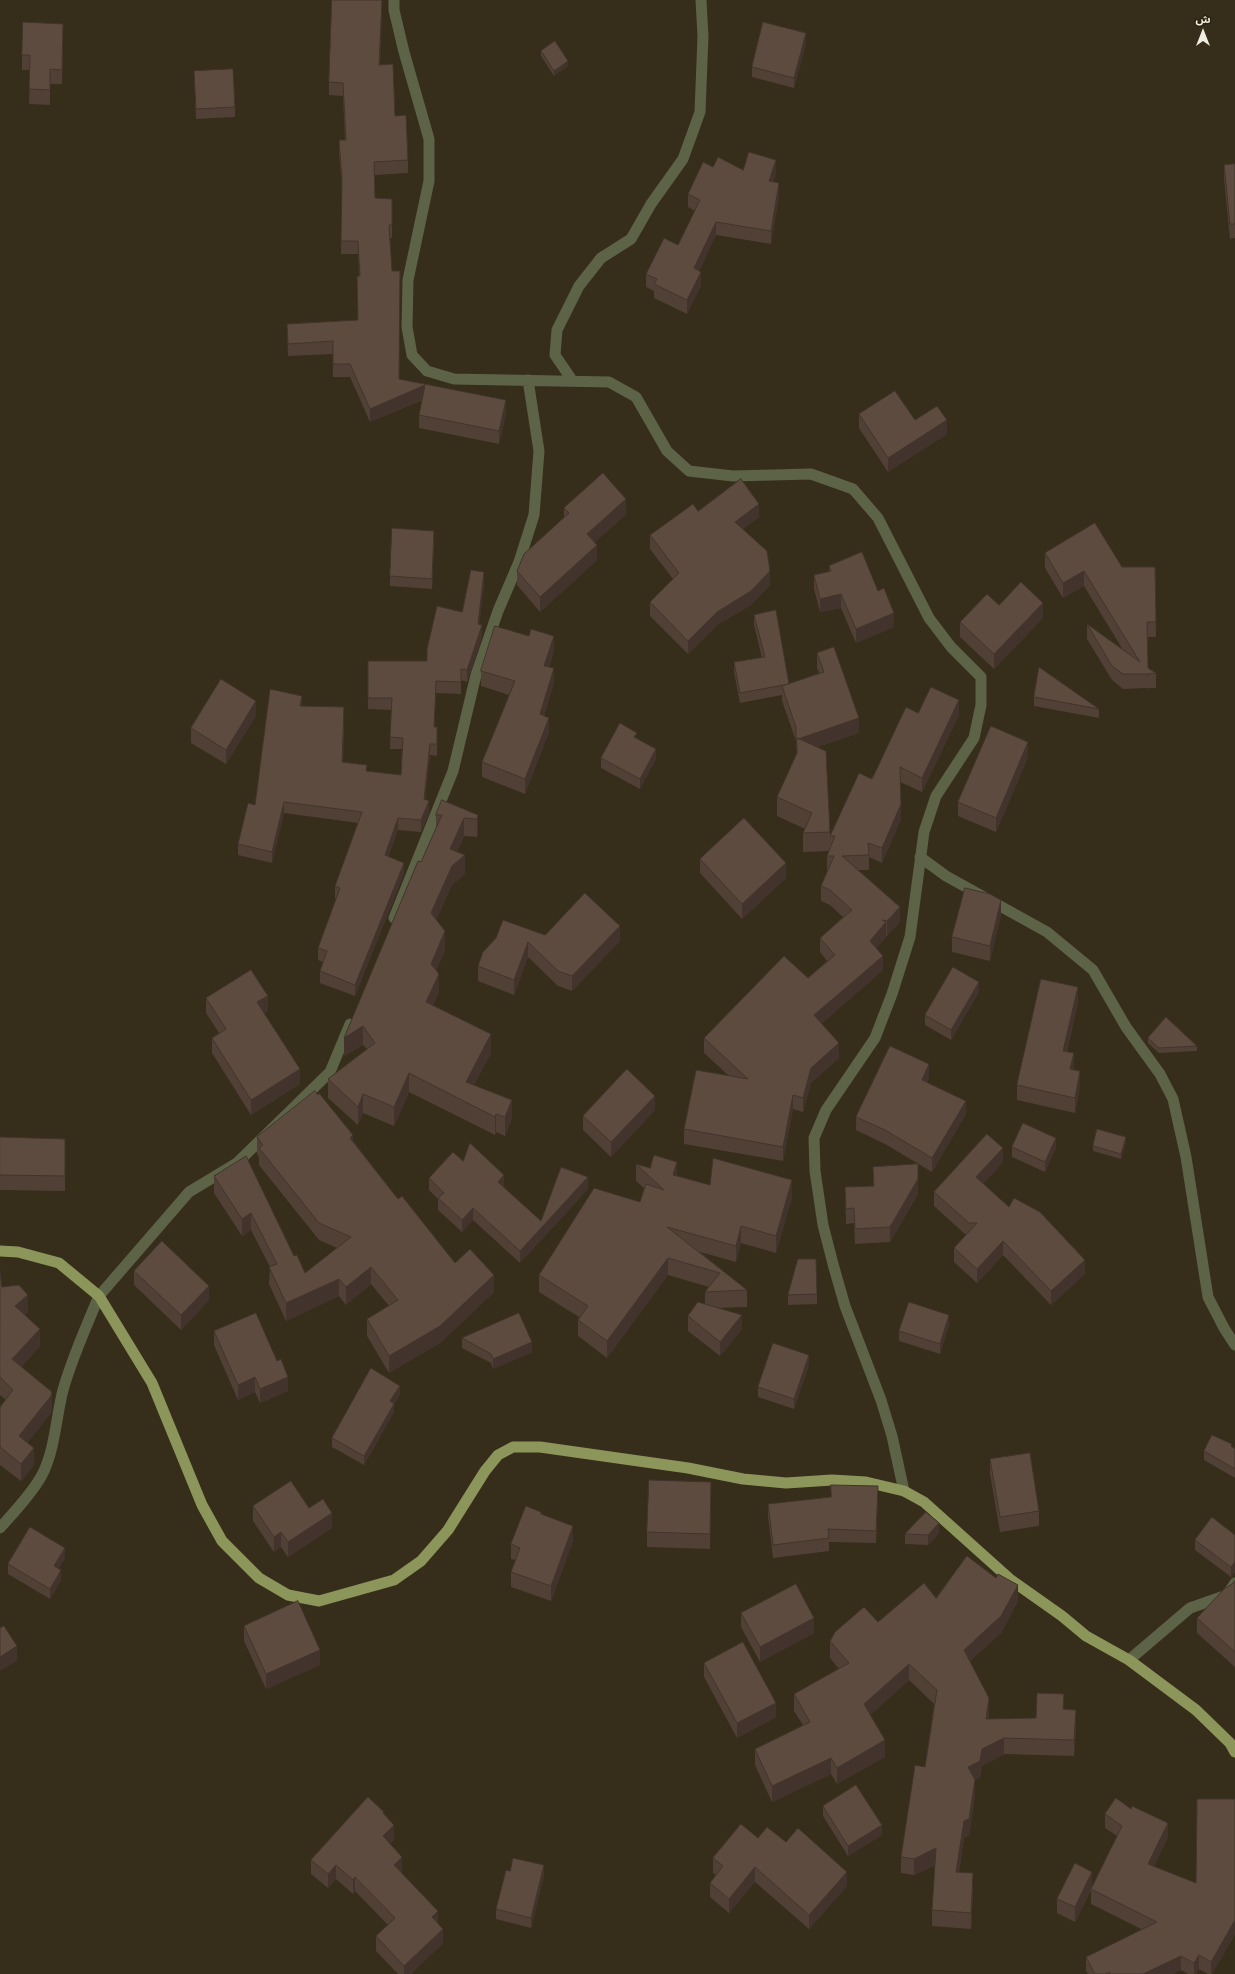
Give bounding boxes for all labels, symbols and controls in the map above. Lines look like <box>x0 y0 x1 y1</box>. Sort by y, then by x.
north arrow <box>1183 12 1223 52</box>
text: ش <box>1195 13 1211 26</box>

